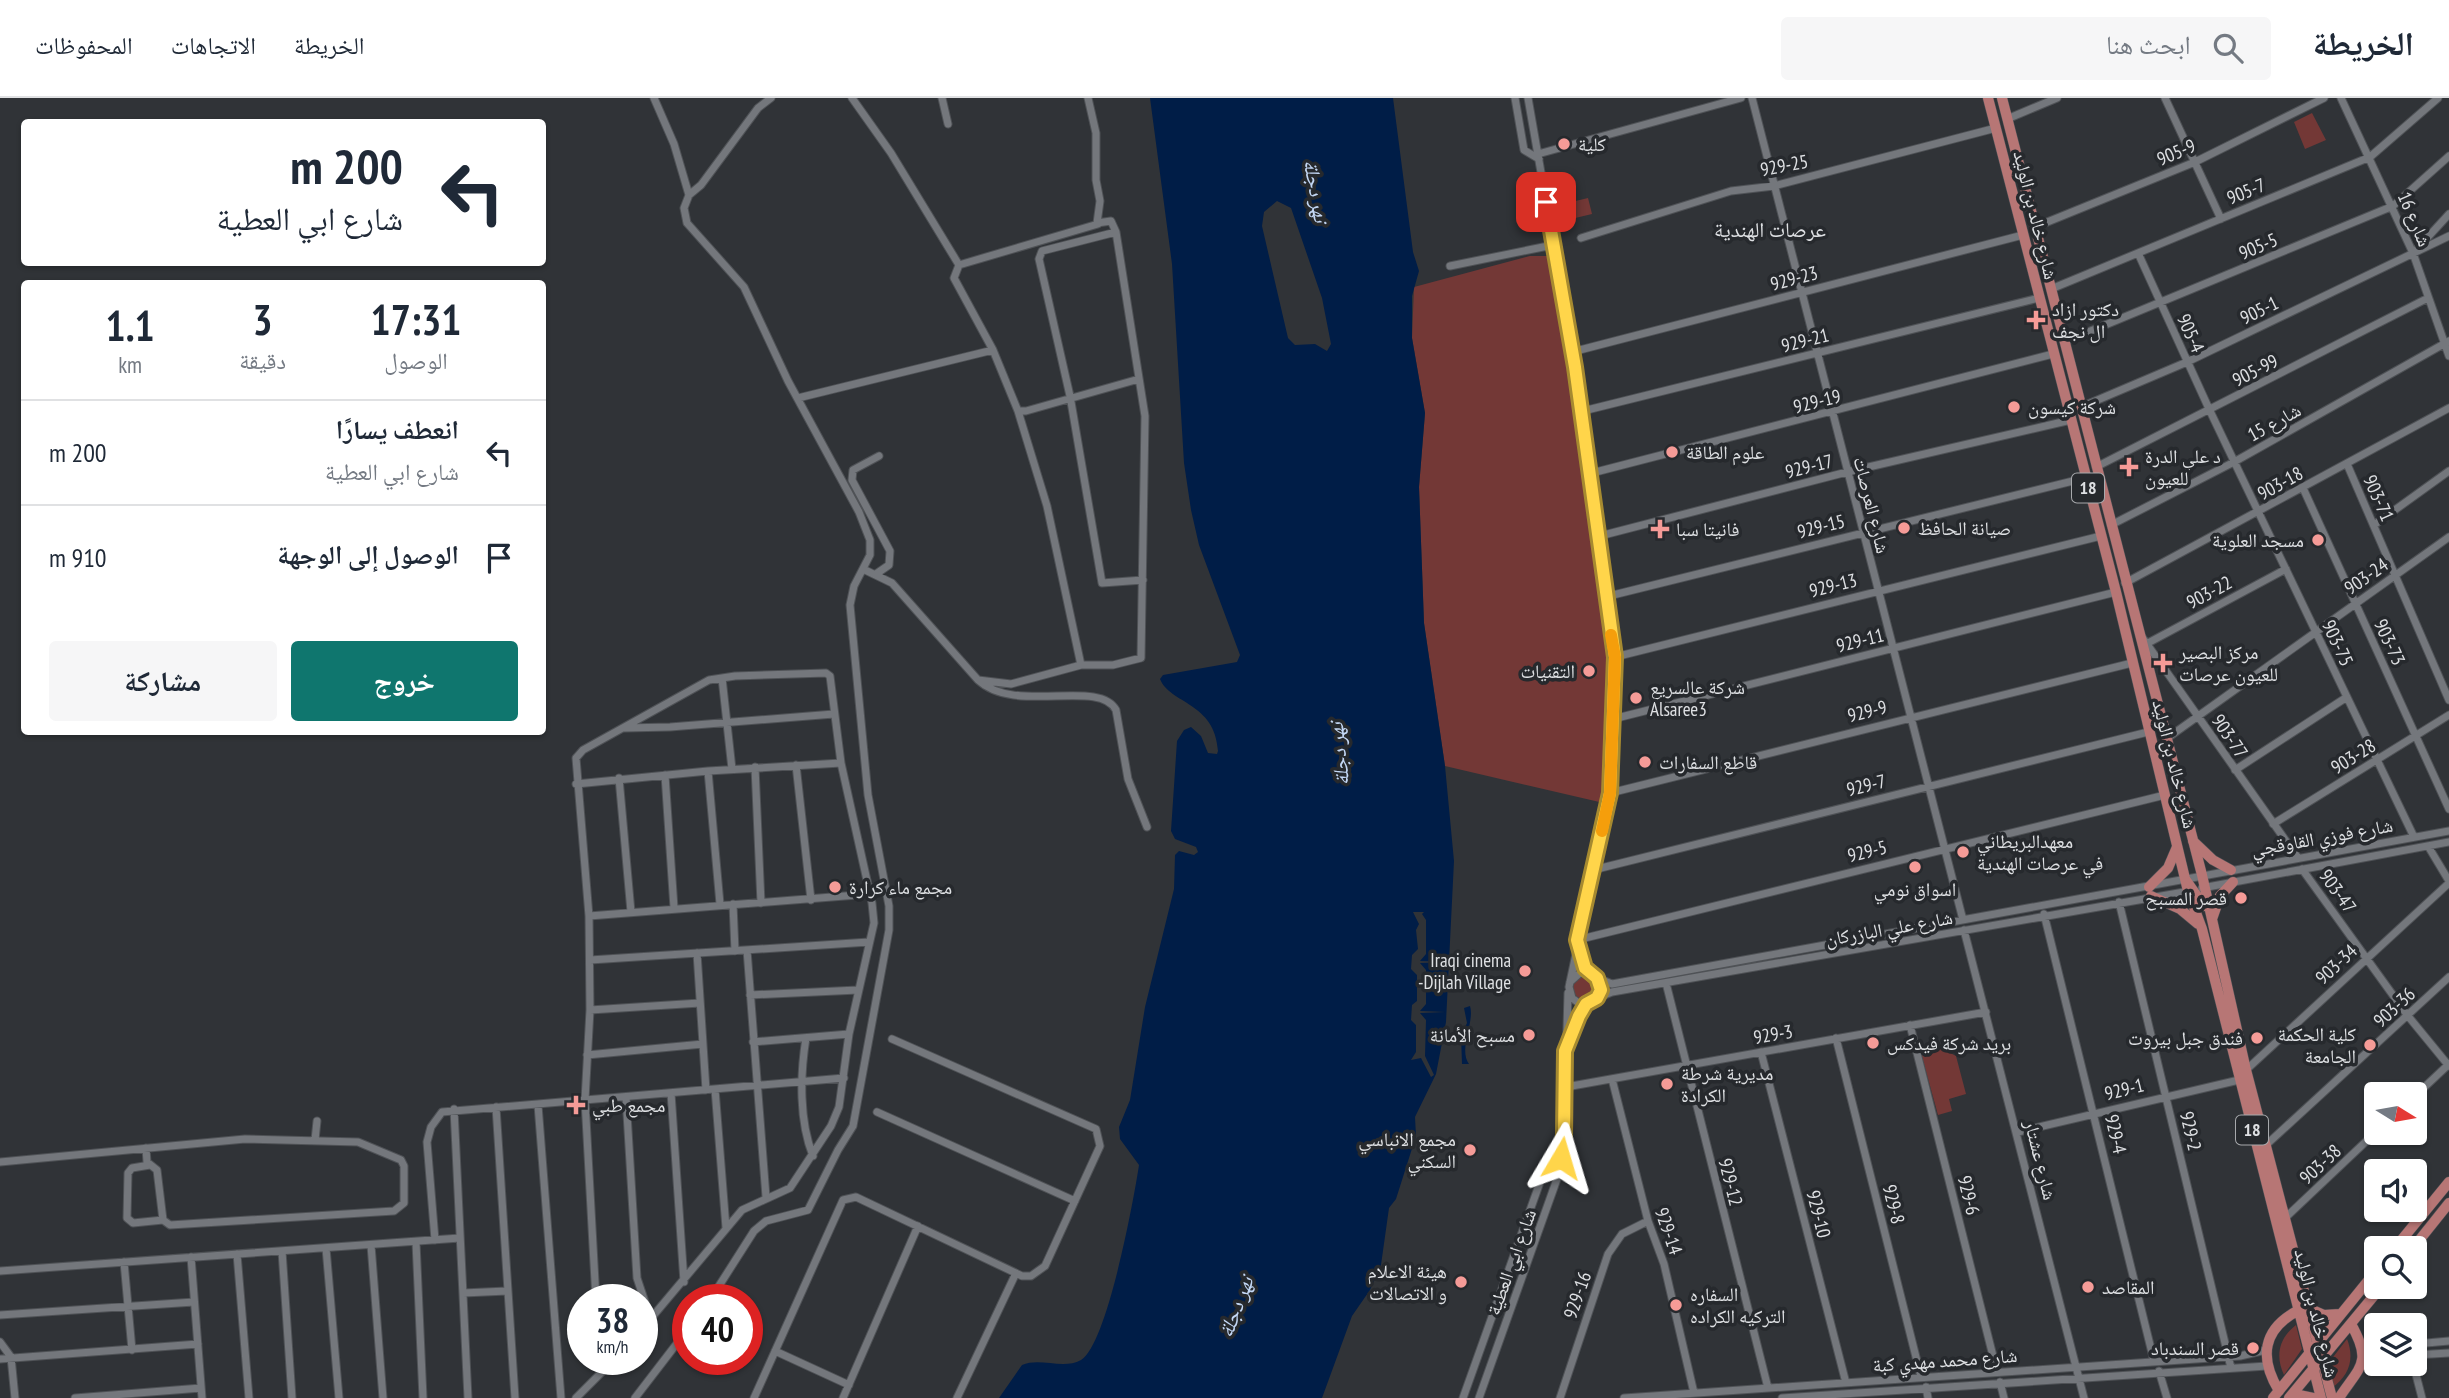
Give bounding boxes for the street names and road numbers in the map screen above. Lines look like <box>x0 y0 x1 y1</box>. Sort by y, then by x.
street label: 905-9 <box>2153 133 2199 171</box>
street label: شارع خالد بن الوليد <box>2008 148 2064 282</box>
street label: 929-25 <box>1758 149 1810 181</box>
street label: 905-7 <box>2223 172 2269 210</box>
street label: شارع 16 <box>2393 188 2437 250</box>
street label: 905-5 <box>2235 227 2281 265</box>
street label: 929-23 <box>1768 260 1820 296</box>
street label: 905-1 <box>2236 291 2282 329</box>
street label: 905-4 <box>2172 310 2210 356</box>
street label: 929-21 <box>1779 323 1831 357</box>
street label: 905-99 <box>2228 348 2282 392</box>
street label: 929-19 <box>1791 384 1843 418</box>
street label: شارع 15 <box>2243 398 2305 446</box>
street label: 929-17 <box>1783 449 1835 483</box>
street label: شارع العرصات <box>1848 454 1896 556</box>
street label: 903-18 <box>2253 461 2307 505</box>
street label: 903-71 <box>2358 471 2400 525</box>
road number: 18 <box>2072 474 2104 502</box>
street label: 929-15 <box>1795 509 1847 543</box>
street label: 903-24 <box>2339 552 2393 600</box>
street label: 929-13 <box>1807 568 1859 602</box>
street label: 903-22 <box>2182 570 2236 614</box>
street label: 903-73 <box>2369 615 2411 669</box>
street label: 903-75 <box>2317 616 2359 670</box>
street label: 929-11 <box>1834 623 1886 657</box>
street label: 929-9 <box>1845 695 1889 727</box>
street label: شارع خالد بن الوليد <box>2147 697 2203 831</box>
street label: 903-77 <box>2207 709 2253 763</box>
street label: 903-28 <box>2326 733 2380 779</box>
street label: 929-7 <box>1844 769 1888 801</box>
street label: شارع فوزي القاوقجي <box>2249 813 2395 865</box>
street label: 929-5 <box>1845 835 1889 867</box>
street label: 903-47 <box>2314 864 2362 918</box>
street label: شارع علي البازركان <box>1823 905 1955 955</box>
street label: 903-34 <box>2310 938 2362 989</box>
street label: 903-36 <box>2368 982 2420 1032</box>
street label: 929-3 <box>1751 1019 1795 1049</box>
street label: 929-1 <box>2102 1073 2146 1105</box>
street label: 929-2 <box>2175 1109 2207 1153</box>
street label: 929-4 <box>2100 1112 2132 1156</box>
road number: 18 <box>2236 1115 2268 1144</box>
street label: شارع عشتار <box>2019 1117 2062 1202</box>
street label: 903-38 <box>2294 1139 2346 1189</box>
street label: 929-12 <box>1714 1156 1748 1208</box>
street label: 929-6 <box>1953 1173 1985 1217</box>
street label: 929-8 <box>1878 1182 1910 1226</box>
street label: 929-10 <box>1802 1188 1836 1240</box>
street label: 929-14 <box>1650 1204 1688 1258</box>
street label: شارع ابي العطية <box>1481 1206 1545 1319</box>
street label: شارع خالد بن الوليد <box>2289 1246 2345 1380</box>
street label: 929-16 <box>1558 1268 1596 1322</box>
street label: شارع محمد مهدي كبة <box>1872 1343 2018 1381</box>

